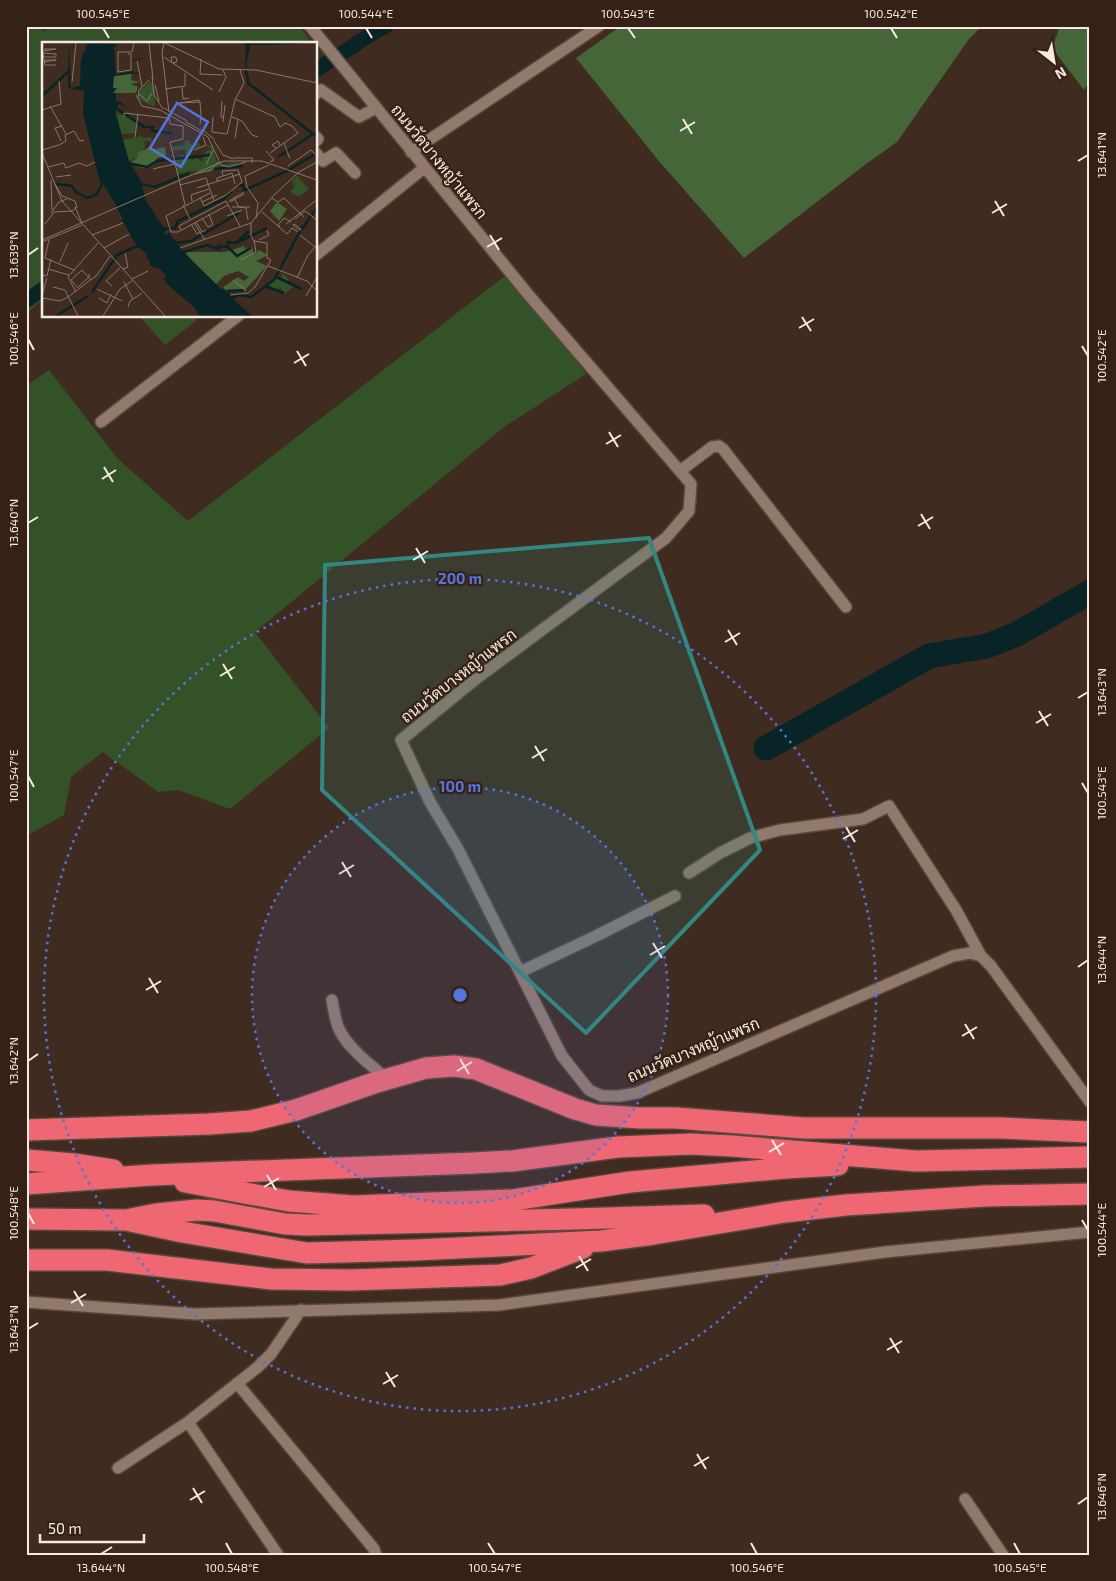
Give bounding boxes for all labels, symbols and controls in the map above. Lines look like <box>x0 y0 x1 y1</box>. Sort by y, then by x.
text: 100.545°E <box>76 6 130 20</box>
text: 100.544°E <box>339 6 393 20</box>
text: 100.543°E <box>601 6 655 20</box>
text: 100.542°E <box>864 6 918 20</box>
north arrow <box>1028 38 1078 88</box>
inset map <box>42 42 318 318</box>
text: N <box>1052 64 1070 83</box>
street label: ถนนวัดบางหญ้าแพรก <box>387 100 492 223</box>
text: 13.641°N <box>1094 132 1108 178</box>
text: 13.639°N <box>6 231 20 279</box>
text: 100.546°E <box>6 312 20 366</box>
text: 100.542°E <box>1094 329 1108 383</box>
text: 13.640°N <box>6 499 20 547</box>
text: 200 m <box>438 569 482 587</box>
street label: ถนนวัดบางหญ้าแพรก <box>396 624 520 727</box>
text: 13.643°N <box>1094 668 1108 716</box>
text: 100.547°E <box>6 749 20 803</box>
text: 100.543°E <box>1094 766 1108 820</box>
text: 100 m <box>439 777 481 795</box>
text: 13.644°N <box>1094 936 1108 984</box>
centre of rings <box>451 986 469 1004</box>
street label: ถนนวัดบางหญ้าแพรก <box>624 1013 762 1086</box>
text: 13.642°N <box>6 1037 20 1085</box>
text: 100.548°E <box>6 1186 20 1240</box>
text: 100.544°E <box>1094 1203 1108 1257</box>
text: 13.643°N <box>6 1305 20 1353</box>
text: 13.646°N <box>1094 1473 1108 1521</box>
scale bar <box>40 1511 144 1543</box>
text: 50 m <box>48 1519 82 1537</box>
text: 13.644°N <box>77 1560 125 1574</box>
text: 100.548°E <box>205 1560 259 1574</box>
text: 100.547°E <box>468 1560 522 1574</box>
text: 100.546°E <box>730 1560 784 1574</box>
text: 100.545°E <box>993 1560 1047 1574</box>

